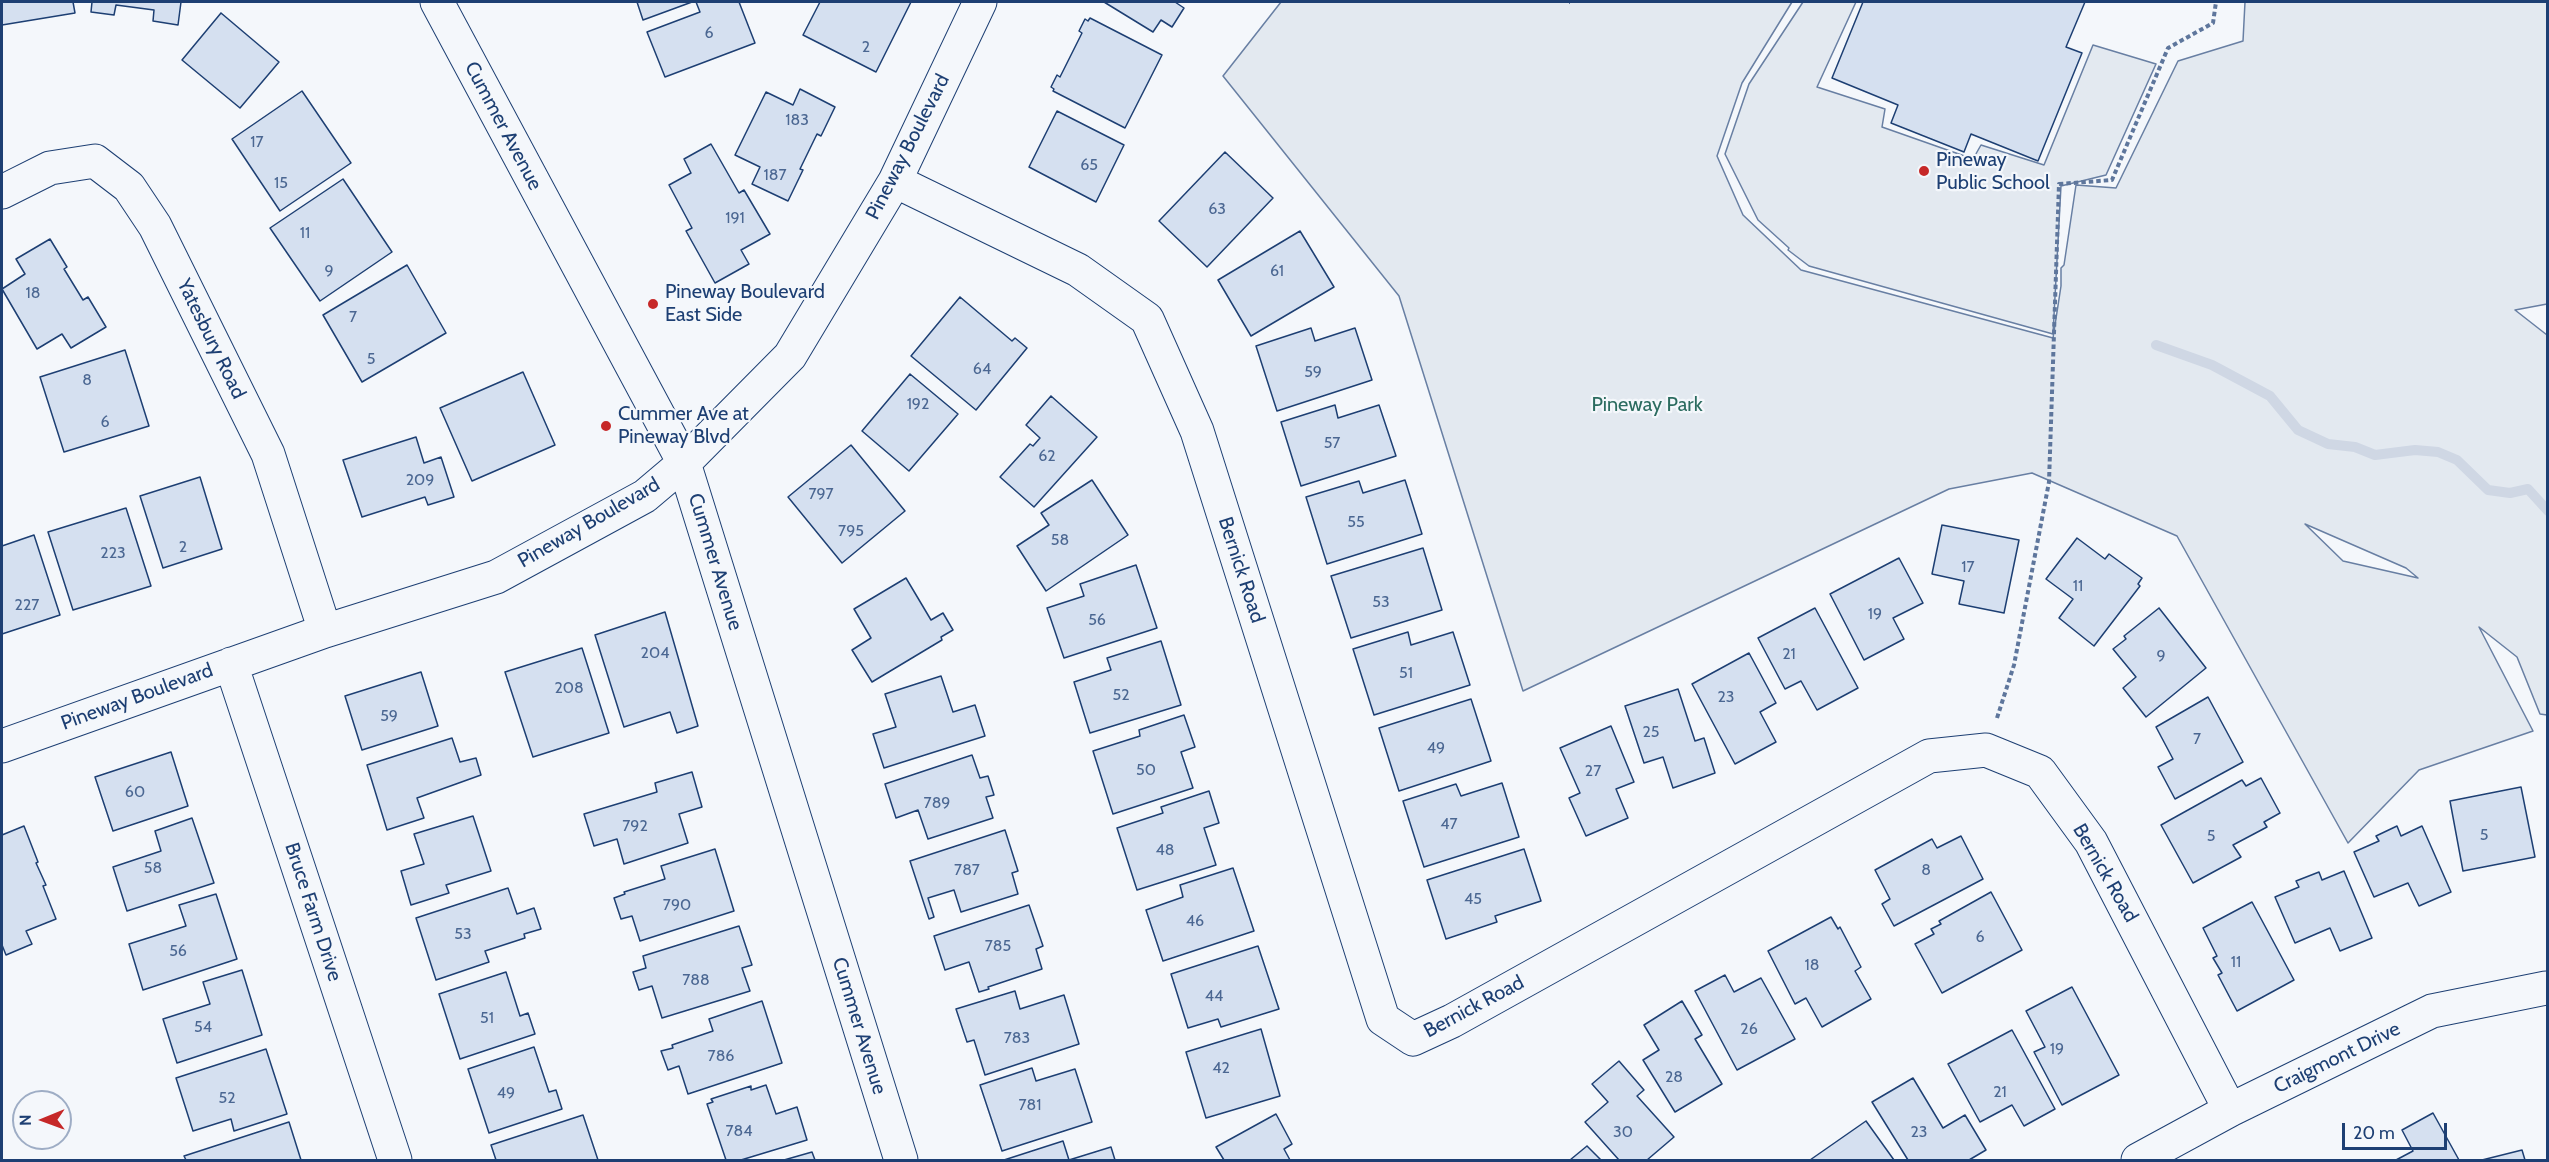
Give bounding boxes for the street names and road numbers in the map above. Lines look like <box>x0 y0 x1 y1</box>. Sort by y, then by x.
street label: Cummer Avenue <box>459 58 547 194</box>
street label: Pineway Boulevard <box>861 70 955 224</box>
street label: Yatesbury Road <box>172 275 250 403</box>
street label: Pineway Boulevard <box>514 473 664 573</box>
street label: Cummer Avenue <box>683 491 747 633</box>
street label: Bernick Road <box>1213 514 1269 626</box>
street label: Pineway Boulevard <box>58 658 216 736</box>
street label: Bernick Road <box>2067 819 2143 927</box>
street label: Bruce Farm Drive <box>279 840 347 984</box>
street label: Cummer Avenue <box>827 955 891 1097</box>
street label: Bernick Road <box>1420 971 1528 1043</box>
street label: Craigmont Drive <box>2270 1017 2404 1099</box>

